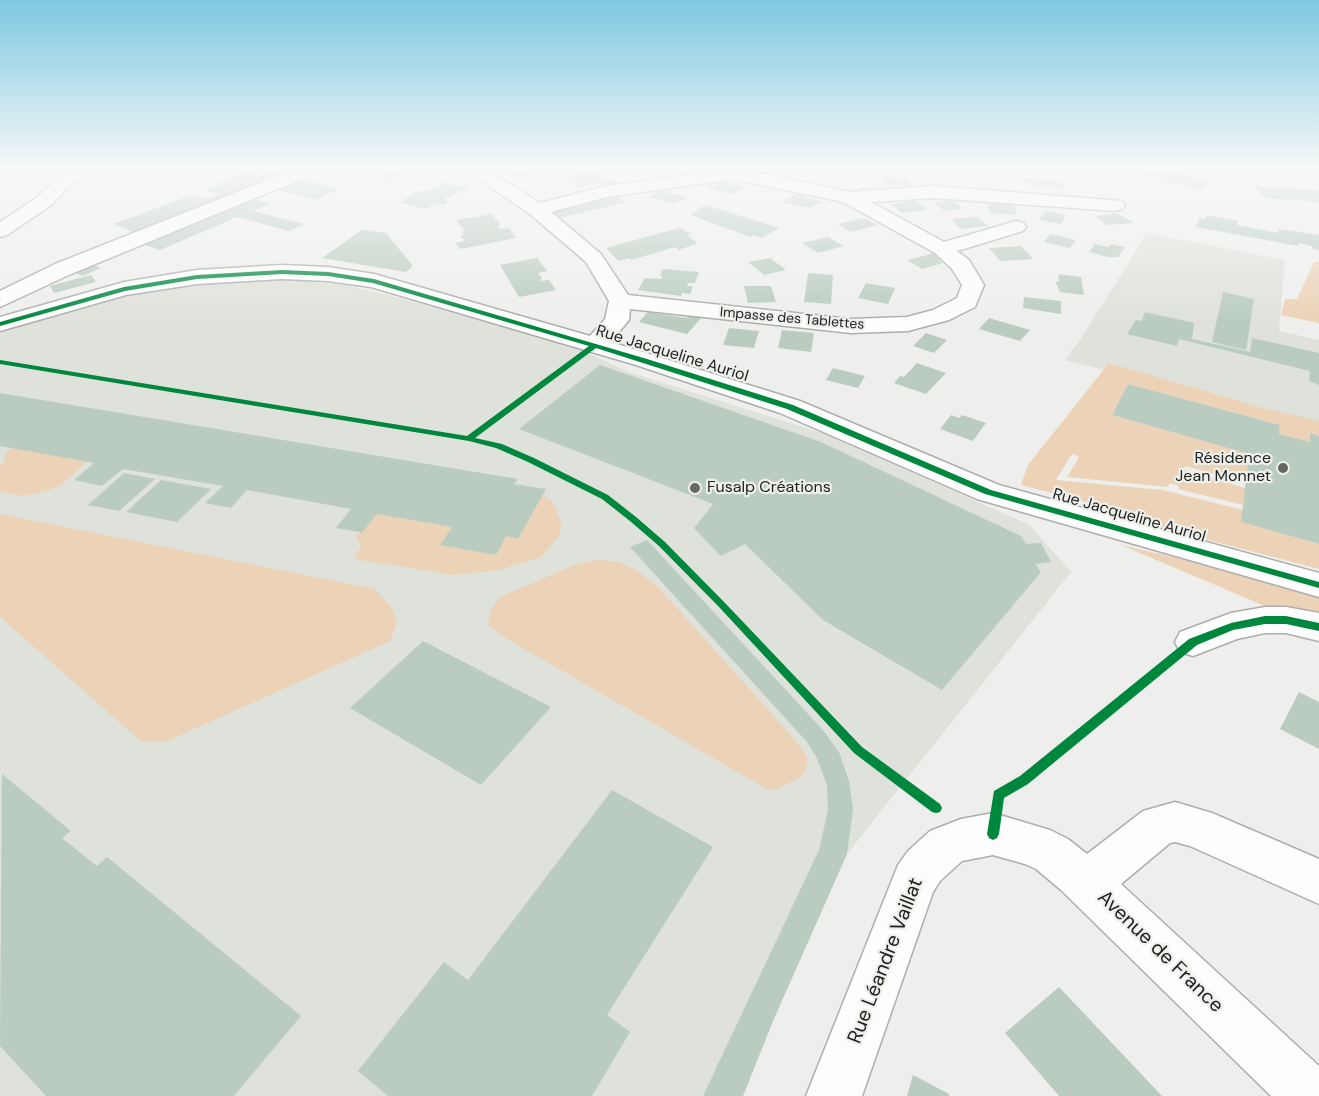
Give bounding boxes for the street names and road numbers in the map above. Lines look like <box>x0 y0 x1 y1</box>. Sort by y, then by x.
street label: Impasse des Tablettes <box>719 304 865 334</box>
street label: Rue Jacqueline Auriol <box>593 322 751 386</box>
street label: Rue Jacqueline Auriol <box>1050 485 1208 547</box>
street label: Rue Léandre Vaillat <box>843 875 929 1047</box>
street label: Avenue de France <box>1092 886 1228 1018</box>

